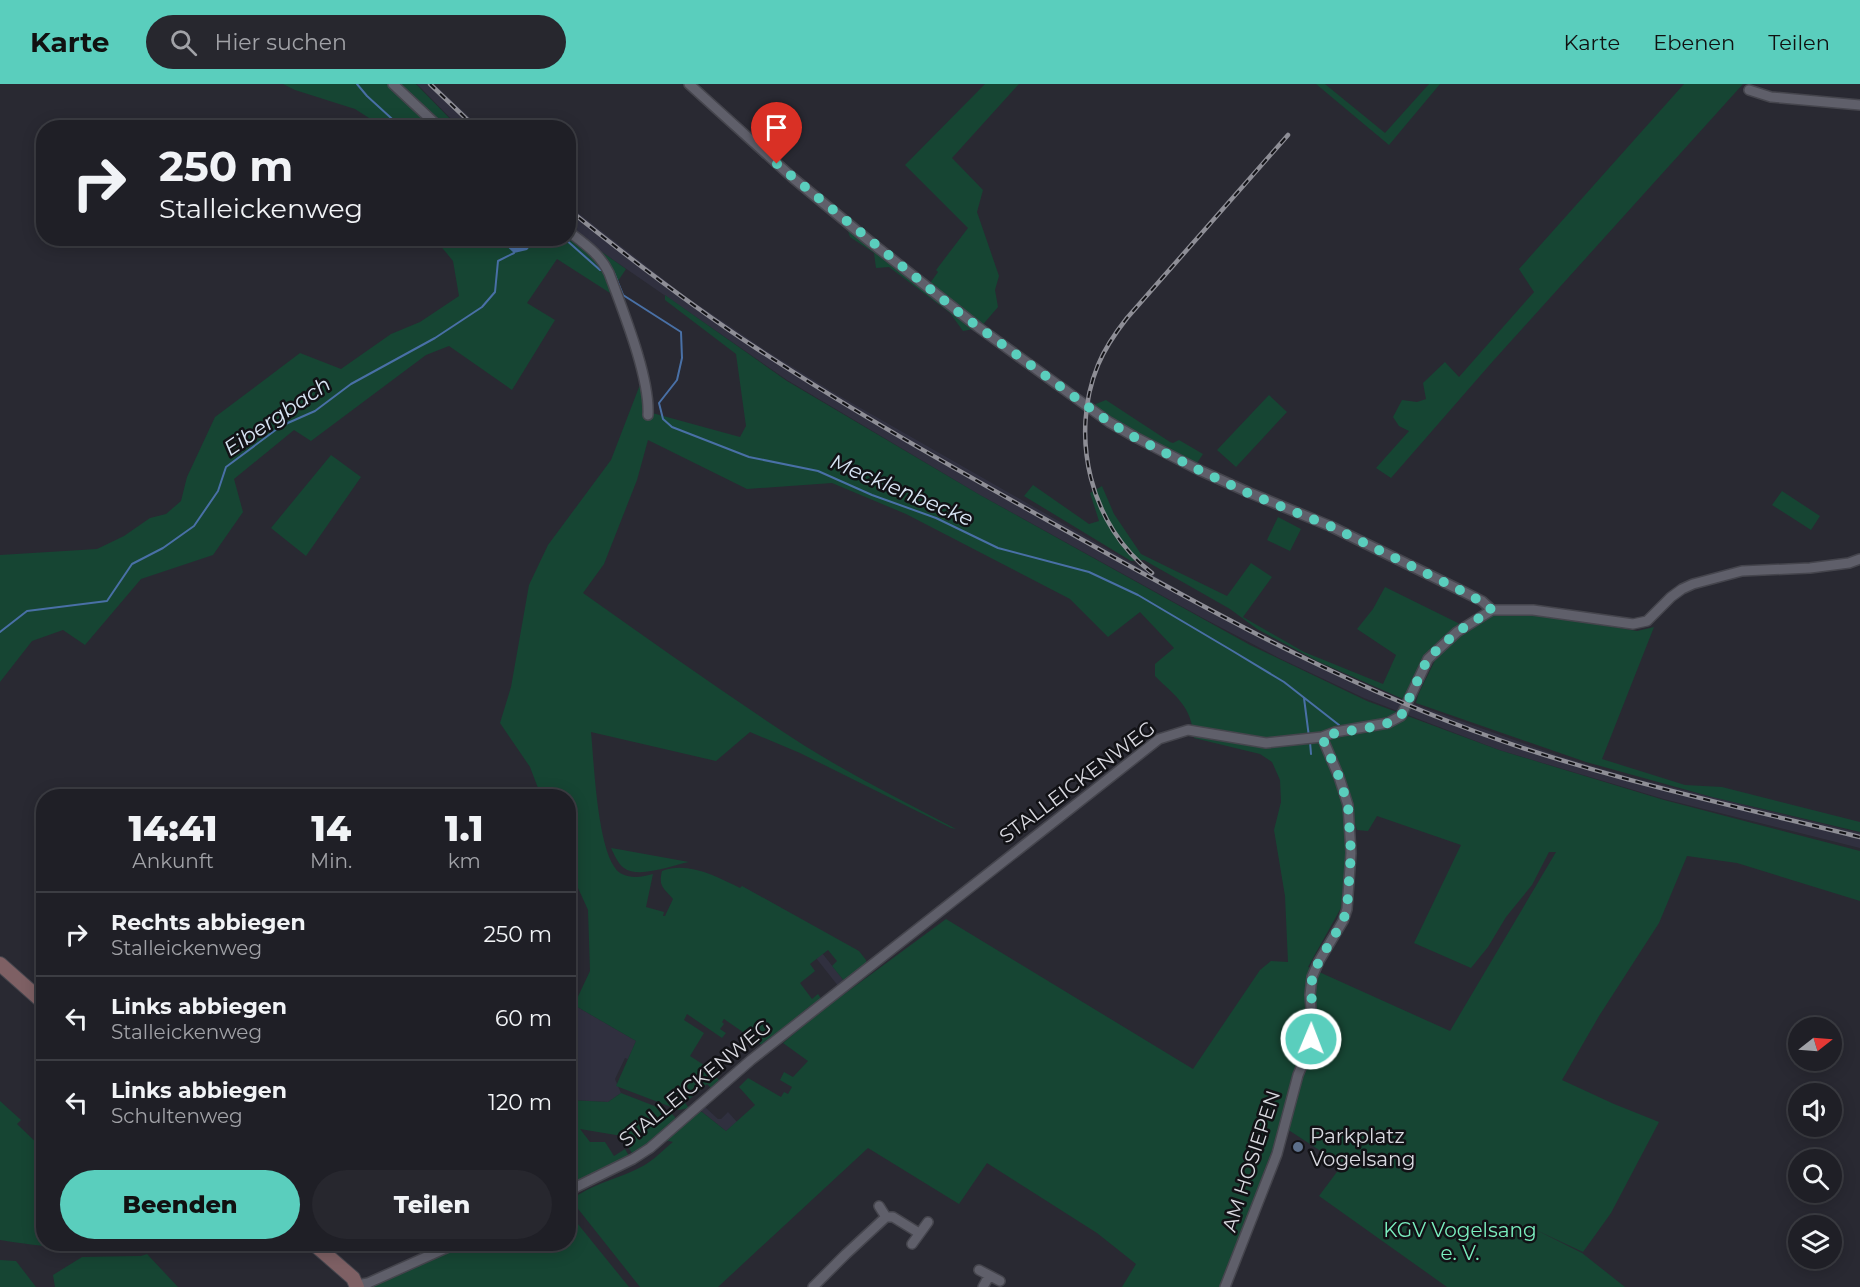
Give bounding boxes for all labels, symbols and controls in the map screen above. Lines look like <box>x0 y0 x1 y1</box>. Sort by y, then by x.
search box <box>146 15 566 69</box>
text: Karte <box>30 25 110 59</box>
icon: search <box>167 26 200 59</box>
text: Hier suchen <box>215 29 347 56</box>
text: Karte <box>1564 30 1620 55</box>
text: Ebenen <box>1653 30 1735 55</box>
text: Teilen <box>1768 30 1830 55</box>
pin <box>751 102 802 164</box>
icon: arrive <box>760 111 793 144</box>
text: 250 m <box>159 140 293 192</box>
icon: right <box>60 144 138 222</box>
text: Stalleickenweg <box>159 192 363 225</box>
water label: Eibergbach <box>219 371 335 461</box>
water label: Mecklenbecke <box>827 449 977 531</box>
street label: STALLEICKENWEG <box>994 716 1160 848</box>
text: 14:41 <box>128 806 218 850</box>
text: 14 <box>311 806 351 850</box>
text: 1.1 <box>445 806 484 850</box>
text: Ankunft <box>132 849 214 873</box>
text: Min. <box>310 849 352 873</box>
text: km <box>448 849 481 873</box>
text: Rechts abbiegen <box>111 909 306 936</box>
icon: right <box>60 918 93 951</box>
text: 250 m <box>483 921 552 948</box>
text: Stalleickenweg <box>111 936 262 960</box>
text: Links abbiegen <box>111 993 287 1020</box>
icon: left <box>60 1002 93 1035</box>
text: 60 m <box>495 1005 552 1032</box>
position arrow <box>1279 1007 1343 1071</box>
street label: STALLEICKENWEG <box>614 1014 776 1152</box>
north arrow <box>1788 1017 1842 1071</box>
map controls <box>1788 1017 1842 1269</box>
text: Stalleickenweg <box>111 1020 262 1044</box>
text: Links abbiegen <box>111 1077 287 1104</box>
button: sound <box>1788 1083 1842 1137</box>
icon: left <box>60 1086 93 1119</box>
street label: AM HOSIEPEN <box>1217 1087 1285 1235</box>
text: 120 m <box>488 1089 552 1116</box>
text: Schultenweg <box>111 1104 243 1128</box>
place label: Parkplatz Vogelsang <box>1310 1124 1415 1171</box>
marker: Parkplatz Vogelsang <box>1291 1140 1305 1154</box>
button: search <box>1788 1149 1842 1203</box>
button: Beenden <box>60 1170 300 1239</box>
button: Teilen <box>312 1170 552 1239</box>
button: layers <box>1788 1215 1842 1269</box>
park label: KGV Vogelsang e. V. <box>1383 1218 1537 1265</box>

